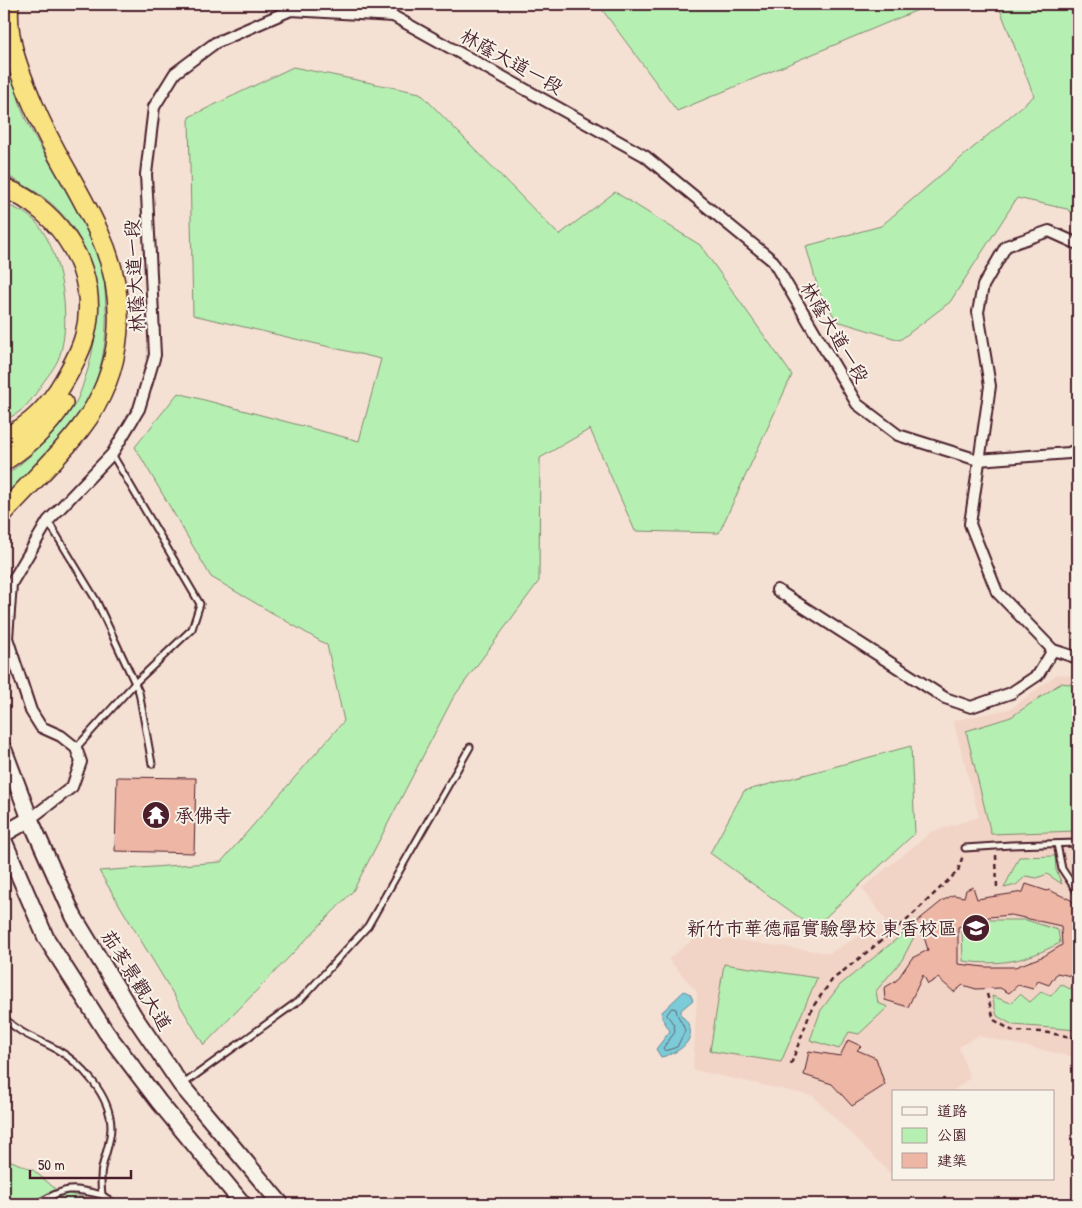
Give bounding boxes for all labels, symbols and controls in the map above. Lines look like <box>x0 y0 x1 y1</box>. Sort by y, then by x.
street label: 林蔭大道一段 <box>456 22 568 100</box>
street label: 林蔭大道一段 <box>118 218 150 334</box>
street label: 林蔭大道一段 <box>794 276 876 388</box>
temple icon: 承佛寺 <box>141 800 171 830</box>
place label: 承佛寺 <box>175 802 232 828</box>
school or university icon: 新竹市華德福實驗學校 東香校區 <box>961 913 991 943</box>
place label: 新竹市華德福實驗學校 東香校區 <box>687 915 957 941</box>
street label: 茄苳景觀大道 <box>96 925 178 1035</box>
legend <box>892 1090 1054 1180</box>
text: 道路 <box>937 1100 967 1121</box>
text: 公園 <box>937 1124 967 1145</box>
scale bar <box>30 1148 131 1180</box>
text: 建築 <box>937 1150 967 1171</box>
text: 50 m <box>38 1154 65 1175</box>

